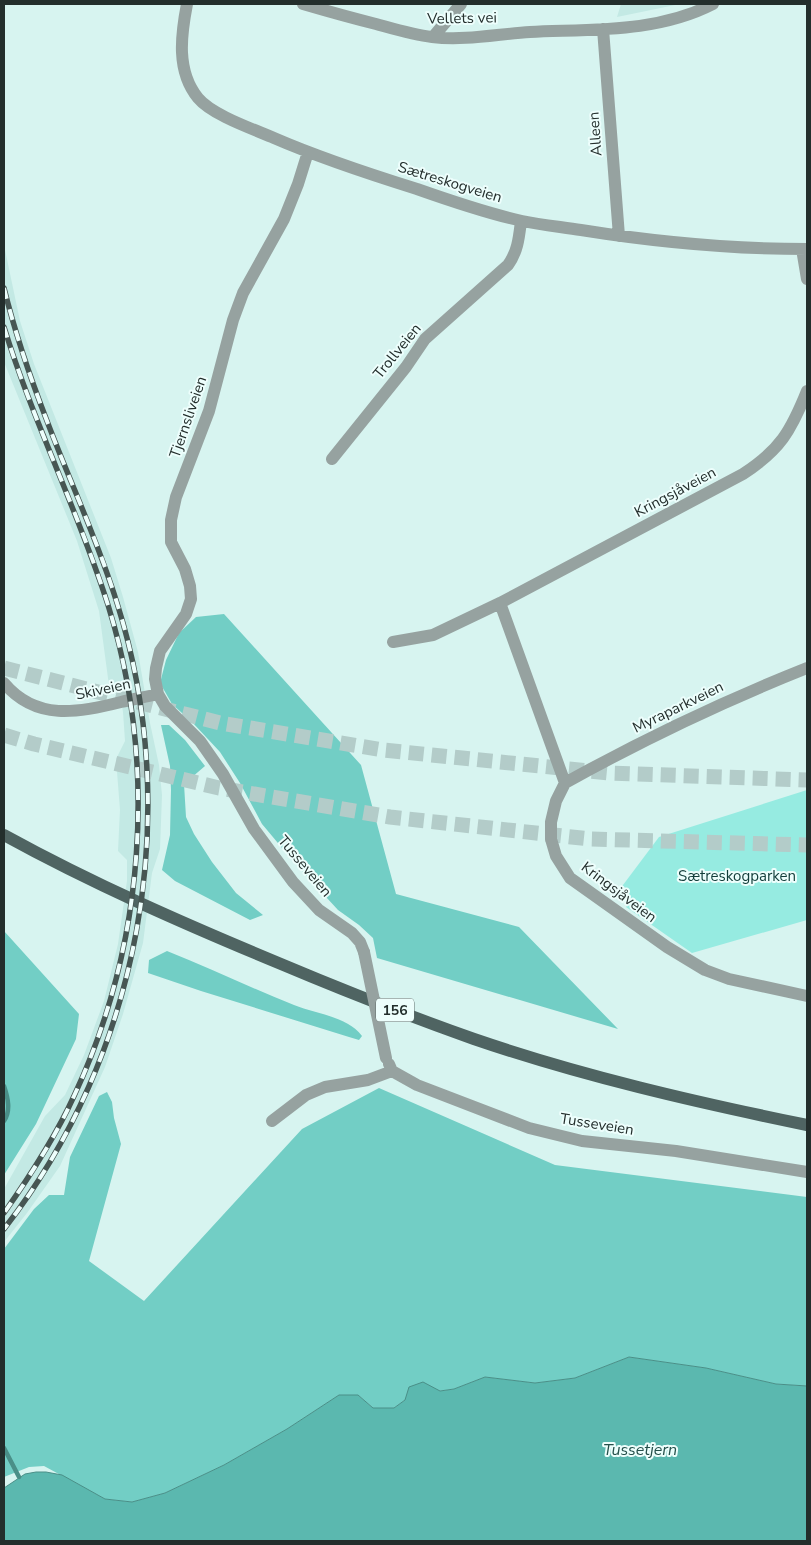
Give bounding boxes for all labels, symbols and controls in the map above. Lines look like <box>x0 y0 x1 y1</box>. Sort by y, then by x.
street label: Vellets vei <box>426 7 497 29</box>
street label: Alleen <box>583 111 607 157</box>
street label: Sætreskogveien <box>395 157 505 207</box>
street label: Trollveien <box>369 319 425 383</box>
street label: Tjernsliveien <box>165 373 211 461</box>
street label: Kringsjåveien <box>631 462 719 522</box>
street label: Skiveien <box>74 673 132 705</box>
street label: Myraparkveien <box>629 676 727 738</box>
street label: Tusseveien <box>273 831 337 901</box>
street label: Kringsjåveien <box>577 857 661 927</box>
park label: Sætreskogparken <box>678 866 796 886</box>
road number: 156 <box>376 998 414 1022</box>
street label: Tusseveien <box>559 1108 635 1140</box>
water label: Tussetjern <box>603 1439 677 1461</box>

